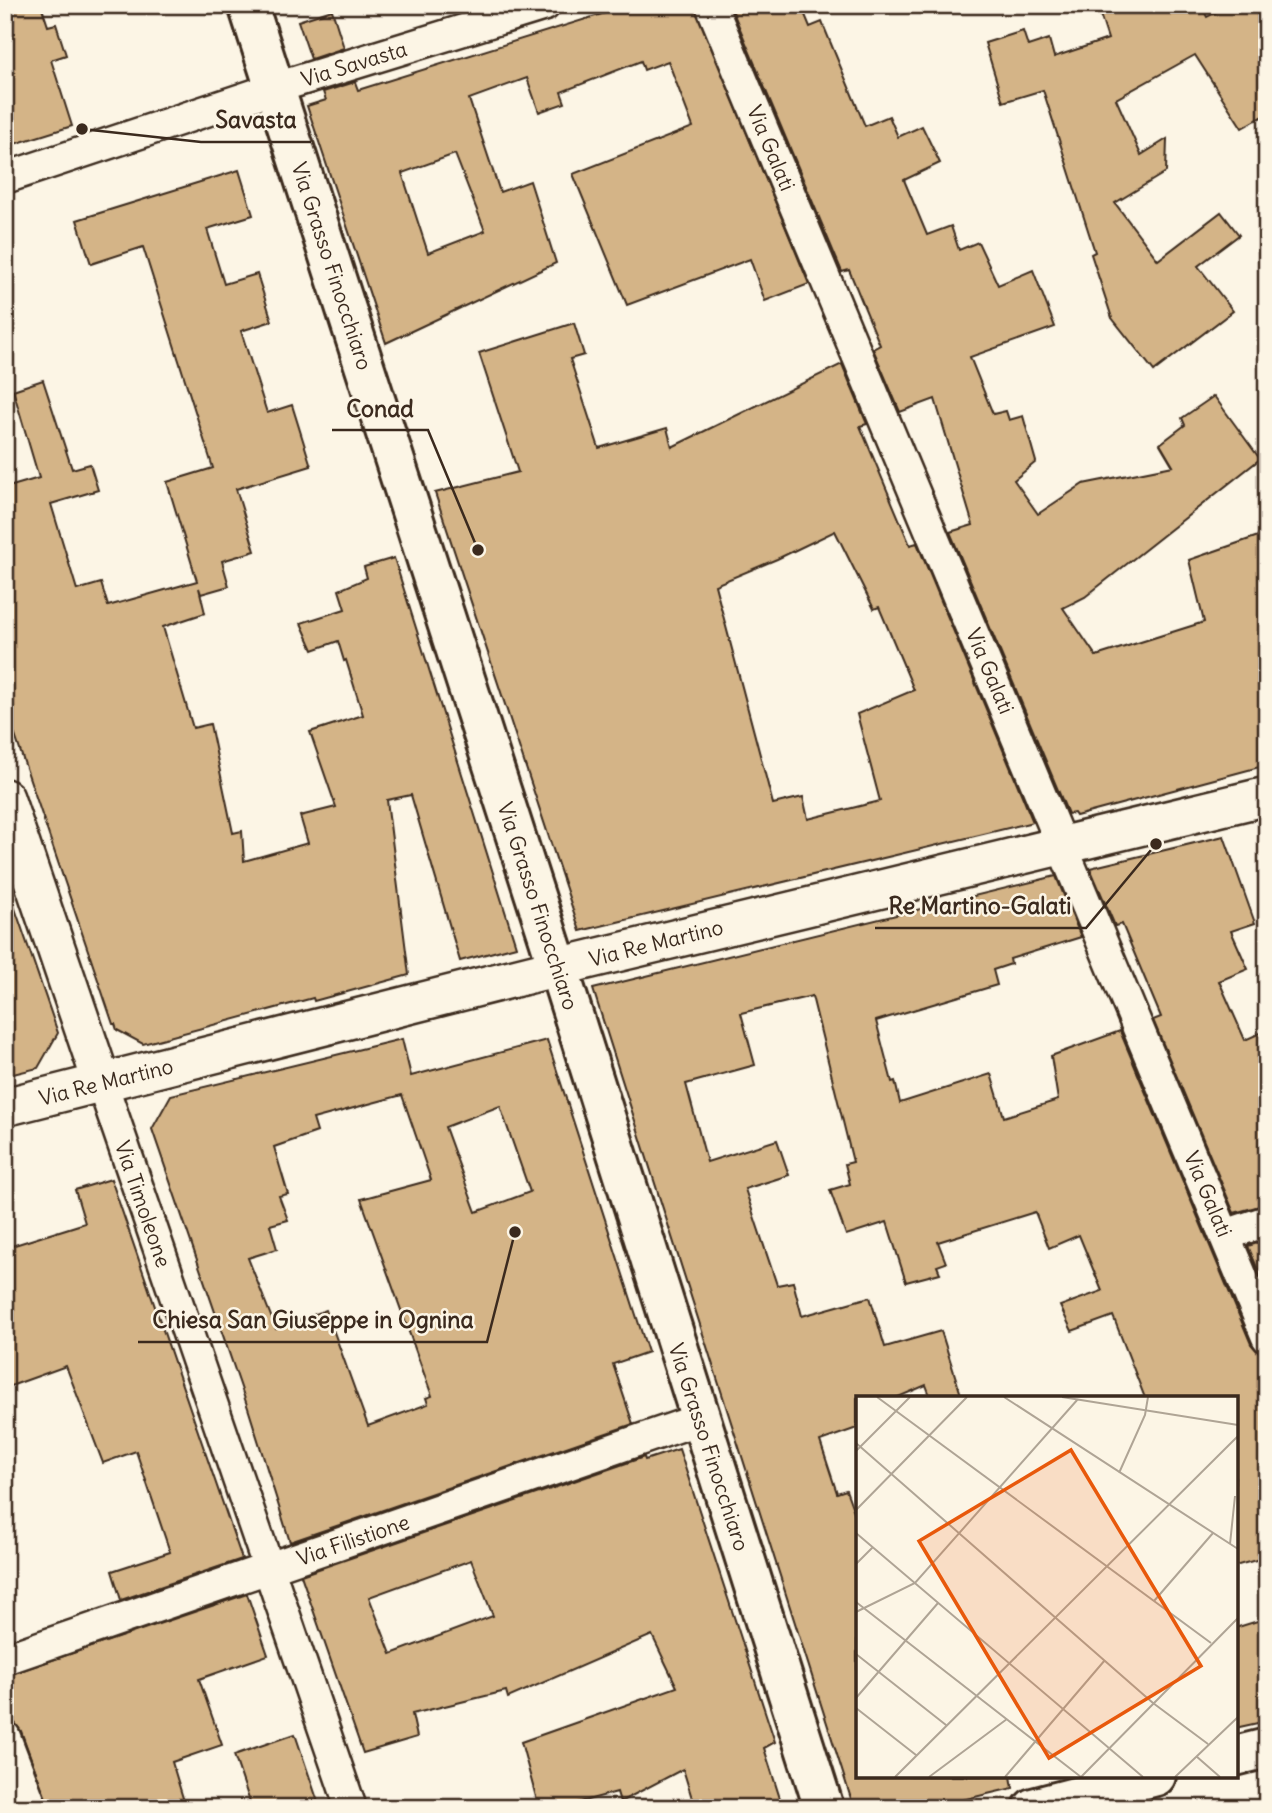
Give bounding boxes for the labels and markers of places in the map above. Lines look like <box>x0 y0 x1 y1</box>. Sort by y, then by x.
callout: Savasta <box>201 98 311 142</box>
callout: Conad <box>332 386 428 430</box>
callout: Re Martino-Galati <box>875 884 1086 928</box>
callout: Chiesa San Giuseppe in Ognina <box>138 1298 487 1342</box>

